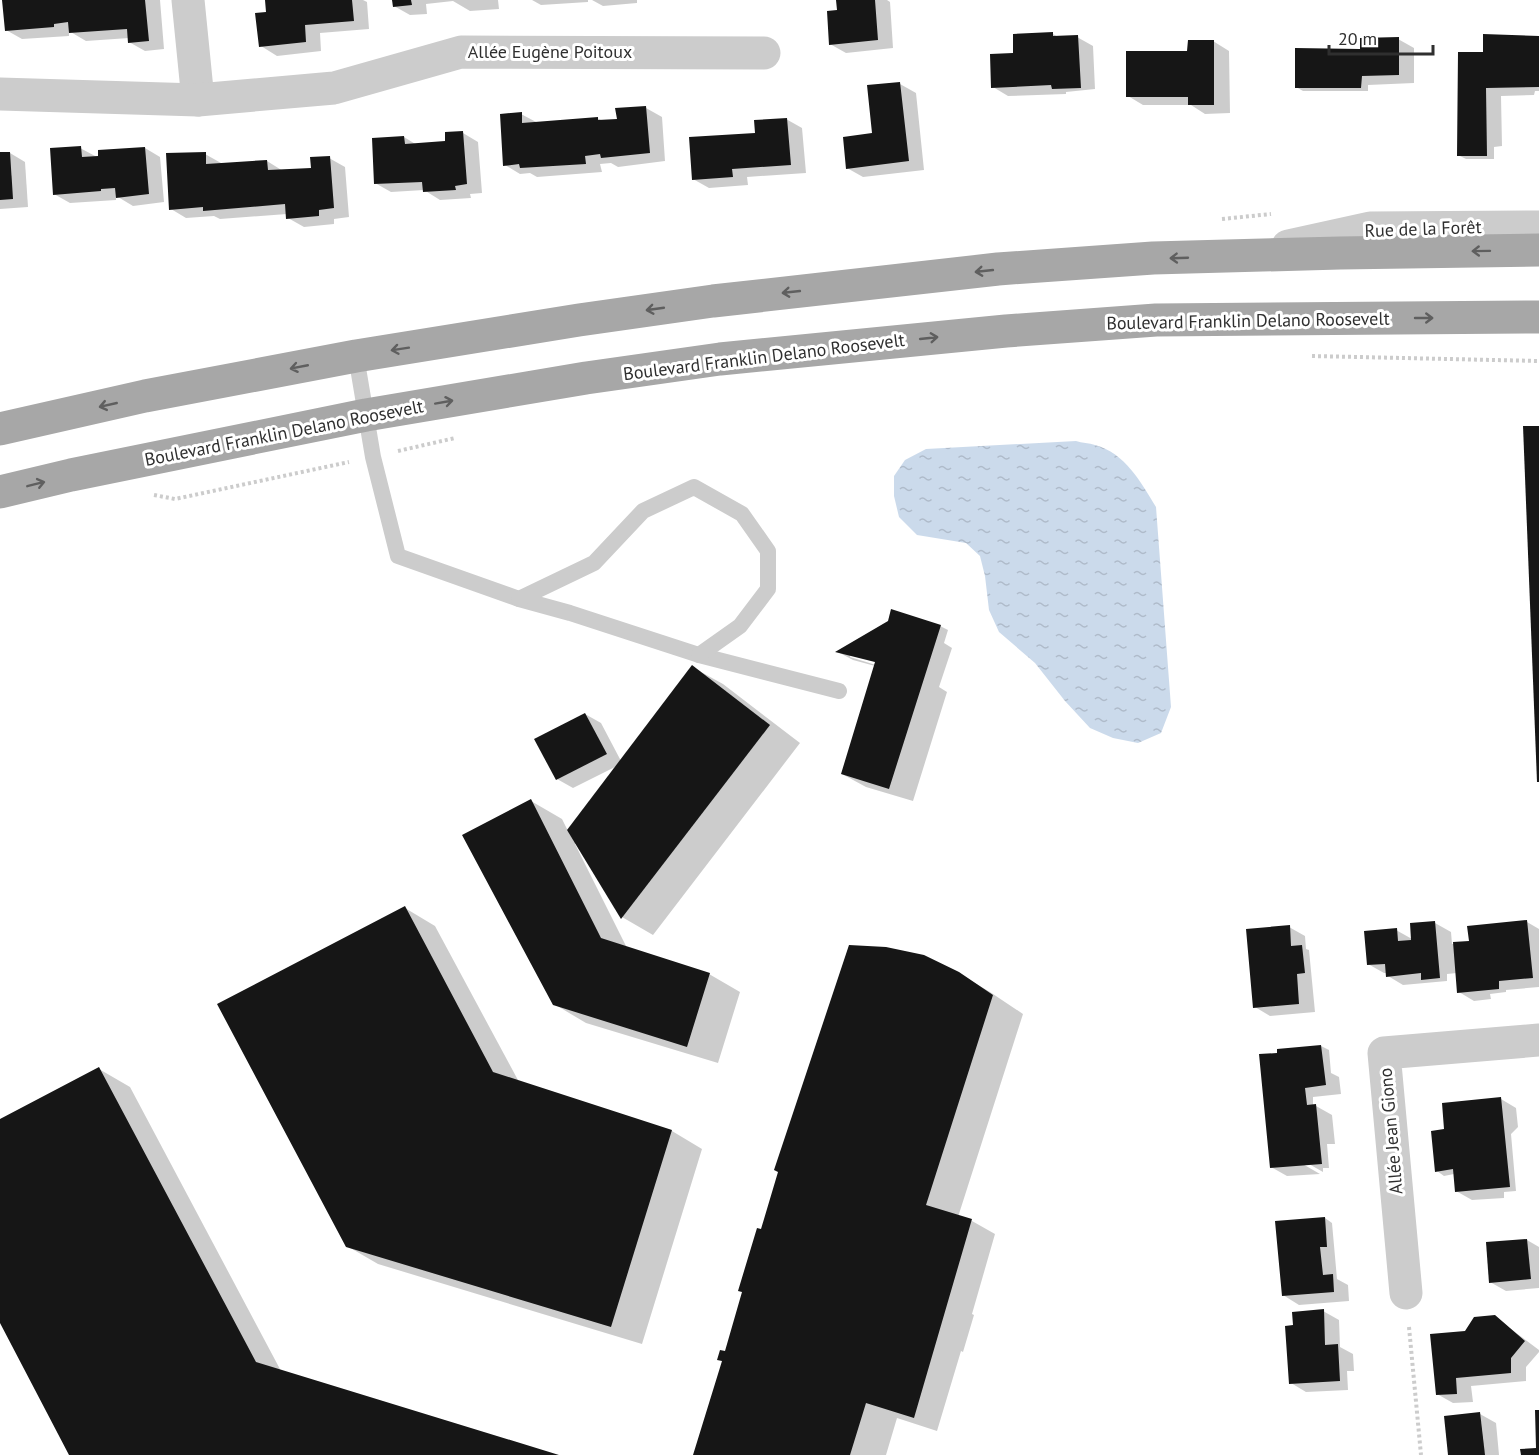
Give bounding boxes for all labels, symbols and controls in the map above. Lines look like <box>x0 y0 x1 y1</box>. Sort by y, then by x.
scale bar <box>1329 18 1432 56</box>
text: 20 m <box>1338 27 1377 50</box>
street label: Allée Eugène Poitoux <box>468 40 632 63</box>
street label: Rue de la Forêt <box>1364 215 1482 242</box>
one-way arrow <box>1471 245 1491 257</box>
one-way arrow <box>1169 252 1189 263</box>
one-way arrow <box>975 266 995 277</box>
one-way arrow <box>781 287 801 298</box>
one-way arrow <box>646 304 666 315</box>
street label: Boulevard Franklin Delano Roosevelt <box>1106 307 1390 334</box>
one-way arrow <box>1414 312 1434 324</box>
street label: Boulevard Franklin Delano Roosevelt <box>622 328 906 385</box>
one-way arrow <box>918 332 938 343</box>
one-way arrow <box>391 343 411 354</box>
one-way arrow <box>289 362 309 373</box>
street label: Boulevard Franklin Delano Roosevelt <box>143 394 425 471</box>
one-way arrow <box>434 396 453 407</box>
one-way arrow <box>98 399 117 411</box>
one-way arrow <box>26 477 45 489</box>
street label: Allée Jean Giono <box>1374 1067 1407 1195</box>

